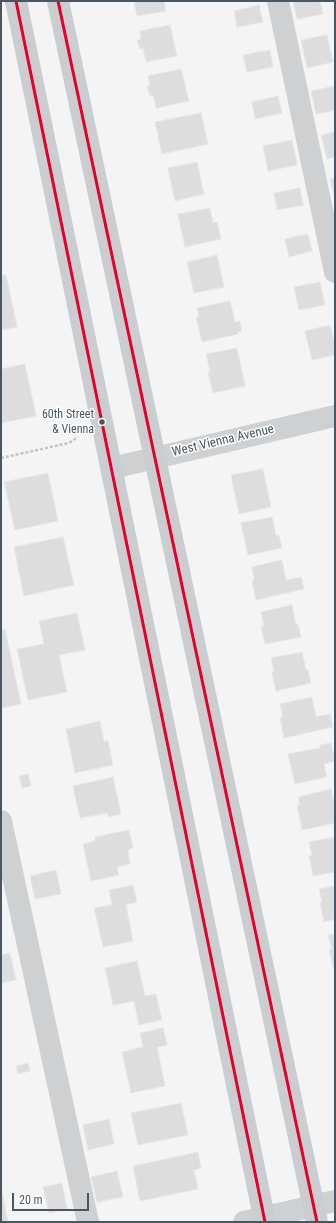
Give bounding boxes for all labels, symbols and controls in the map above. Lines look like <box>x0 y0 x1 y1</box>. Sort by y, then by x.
place label: 60th Street & Vienna <box>42 408 94 436</box>
marker: 60th Street & Vienna <box>97 417 107 427</box>
street label: West Vienna Avenue <box>171 422 275 460</box>
scale bar <box>14 1185 91 1211</box>
text: 20 m <box>19 1193 43 1207</box>

